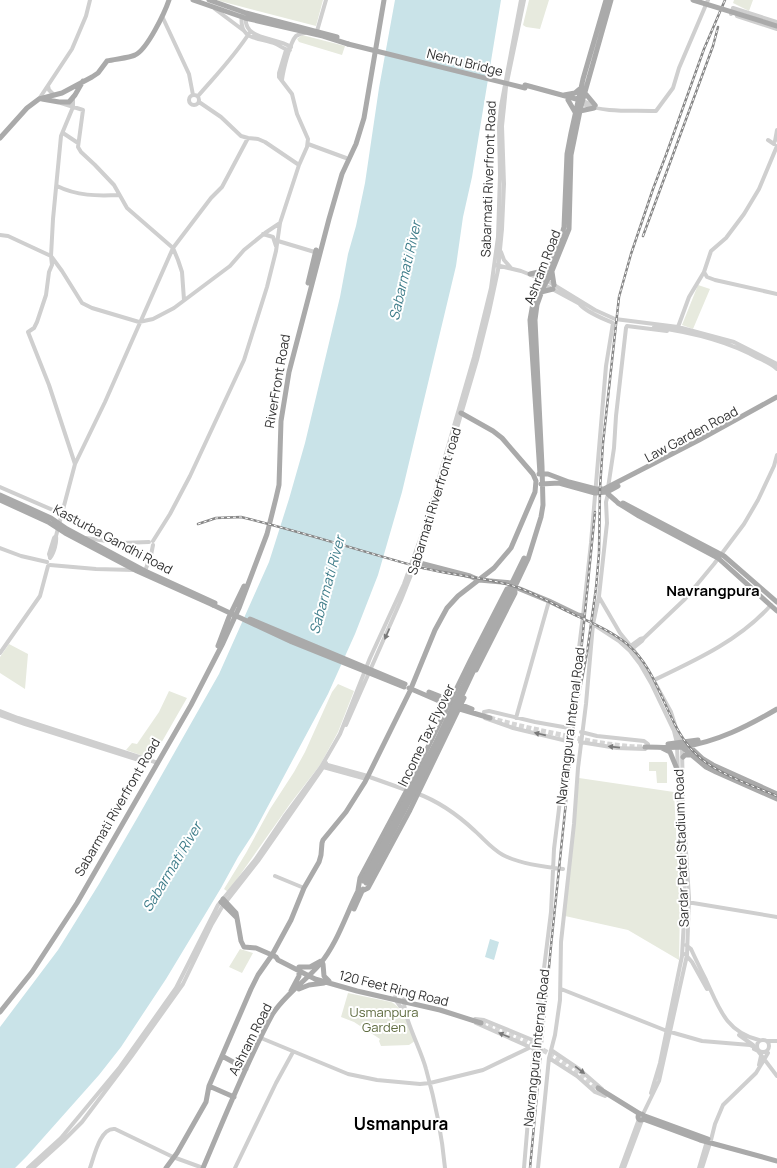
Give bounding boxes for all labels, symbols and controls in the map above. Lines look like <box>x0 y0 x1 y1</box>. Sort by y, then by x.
street label: Nehru Bridge <box>425 44 505 80</box>
street label: Sabarmati Riverfront Road <box>476 100 500 258</box>
water label: Sabarmati River <box>384 218 426 322</box>
street label: Ashram Road <box>519 227 565 307</box>
street label: RiverFront Road <box>260 333 294 429</box>
street label: Law Garden Road <box>641 402 741 466</box>
street label: Sabarmati Riverfront road <box>403 425 465 577</box>
street label: Kasturba Gandhi Road <box>50 500 176 578</box>
water label: Sabarmati River <box>304 532 349 636</box>
district label: Navrangpura <box>666 580 760 601</box>
one-way arrow <box>383 629 389 641</box>
street label: Navrangpura Internal Road <box>551 646 589 806</box>
street label: Income Tax Flyover <box>393 680 459 789</box>
one-way arrow <box>534 731 546 737</box>
street label: Sabarmati Riverfront Road <box>70 735 164 879</box>
one-way arrow <box>608 744 620 751</box>
street label: Sardar Patel Stadium Road <box>669 769 693 927</box>
water label: Sabarmati River <box>137 817 207 915</box>
street label: 120 Feet Ring Road <box>337 966 451 1010</box>
street label: Navrangpura Internal Road <box>519 968 553 1128</box>
street label: Ashram Road <box>224 1000 276 1078</box>
park label: Usmanpura Garden <box>350 1003 419 1036</box>
one-way arrow <box>498 1032 509 1038</box>
one-way arrow <box>574 1065 585 1074</box>
district label: Usmanpura <box>354 1112 448 1135</box>

